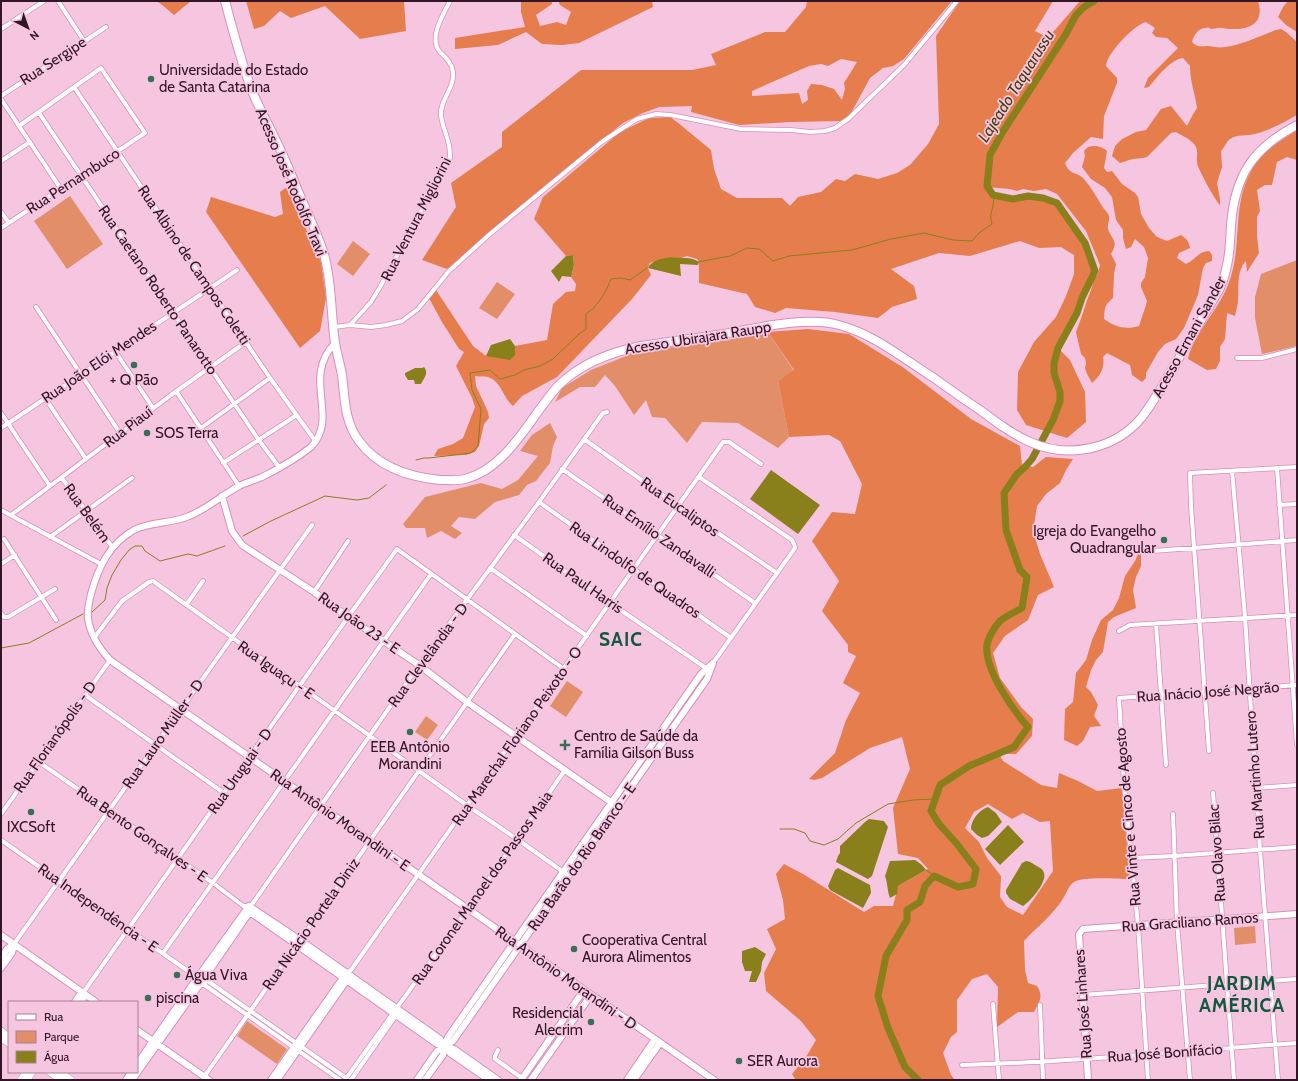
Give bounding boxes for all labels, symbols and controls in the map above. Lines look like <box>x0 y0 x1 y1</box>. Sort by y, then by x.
north arrow <box>8 8 48 48</box>
water label: Lajeado Taquarussu <box>974 26 1058 146</box>
text: N <box>27 28 42 43</box>
street label: Rua Sergipe <box>16 33 90 89</box>
place label: Universidade do Estado de Santa Catarina <box>159 61 308 96</box>
marker: Universidade do Estado de Santa Catarina <box>146 74 156 84</box>
street label: Acesso José Rodolfo Travi <box>252 105 330 259</box>
street label: Rua Pernambuco <box>23 144 123 218</box>
street label: Rua Ventura Migliorini <box>377 154 455 284</box>
street label: Rua Albino de Campos Coletti <box>134 182 254 348</box>
street label: Rua Caetano Roberto Panarotto <box>95 202 221 378</box>
street label: Acesso Ernani Sander <box>1148 273 1230 401</box>
street label: Rua João Elói Mendes <box>38 317 160 407</box>
street label: Acesso Ubirajara Raupp <box>624 318 772 358</box>
marker: + Q Pão <box>129 360 139 370</box>
place label: + Q Pão <box>110 371 158 389</box>
street label: Rua Piauí <box>100 403 156 451</box>
place label: SOS Terra <box>155 424 219 442</box>
marker: SOS Terra <box>142 428 152 438</box>
street label: Rua Eucaliptos <box>637 473 723 541</box>
street label: Rua Belém <box>60 480 114 546</box>
street label: Rua Emílio Zandavalli <box>599 490 719 582</box>
street label: Rua Lindolfo de Quadros <box>566 518 704 622</box>
place label: Igreja do Evangelho Quadrangular <box>1033 522 1156 557</box>
marker: Igreja do Evangelho Quadrangular <box>1159 535 1169 545</box>
street label: Rua Paul Harris <box>539 549 627 617</box>
street label: Rua João 23 - E <box>315 588 403 658</box>
street label: Rua Clevelândia - D <box>384 599 472 711</box>
district label: SAIC <box>599 628 643 651</box>
street label: Rua Iguaçu - E <box>234 637 318 703</box>
street label: Rua Marechal Floriano Peixoto - O <box>448 643 586 829</box>
street label: Rua Lauro Müller - D <box>119 676 208 792</box>
street label: Rua Florianópolis - D <box>10 678 100 796</box>
street label: Rua Inácio José Negrão <box>1136 678 1280 706</box>
street label: Rua Martinho Lutero <box>1242 710 1268 840</box>
street label: Rua Uruguai - D <box>204 725 276 817</box>
marker: EEB Antônio Morandini <box>405 727 415 737</box>
place label: Centro de Saúde da Família Gilson Buss <box>574 727 699 762</box>
street label: Rua Vinte e Cinco de Agosto <box>1111 727 1145 907</box>
place label: EEB Antônio Morandini <box>370 738 450 773</box>
marker: Centro de Saúde da Família Gilson Buss <box>559 739 571 751</box>
street label: Rua Antônio Morandini - E <box>267 765 413 875</box>
street label: Rua Barão do Rio Branco - E <box>524 780 640 934</box>
street label: Rua Bento Gonçalves - E <box>73 782 211 886</box>
street label: Rua Coronel Manoel dos Passos Maia <box>408 787 557 988</box>
street label: Rua Olavo Bilac <box>1205 803 1229 902</box>
marker: IXCSoft <box>26 807 36 817</box>
place label: IXCSoft <box>7 818 55 836</box>
street label: Rua Nicácio Portela Diniz <box>259 854 363 994</box>
street label: Rua Independência - E <box>34 860 162 956</box>
street label: Rua Graciliano Ramos <box>1121 908 1259 936</box>
street label: Rua Antônio Morandini - D <box>492 922 640 1034</box>
place label: Cooperativa Central Aurora Alimentos <box>582 931 707 966</box>
marker: Cooperativa Central Aurora Alimentos <box>569 944 579 954</box>
street label: Rua José Linhares <box>1070 949 1096 1059</box>
place label: Água Viva <box>185 965 248 984</box>
marker: Água Viva <box>172 970 182 980</box>
district label: JARDIM AMÉRICA <box>1199 972 1285 1017</box>
place label: piscina <box>156 989 200 1007</box>
marker: piscina <box>143 993 153 1003</box>
legend <box>8 1001 138 1073</box>
place label: Residencial Alecrim <box>512 1004 583 1039</box>
text: Rua <box>44 1009 63 1024</box>
marker: Residencial Alecrim <box>586 1017 596 1027</box>
text: Parque <box>44 1029 79 1044</box>
street label: Rua José Bonifácio <box>1107 1040 1223 1066</box>
text: Água <box>44 1049 70 1064</box>
place label: SER Aurora <box>747 1052 819 1070</box>
marker: SER Aurora <box>734 1056 744 1066</box>

